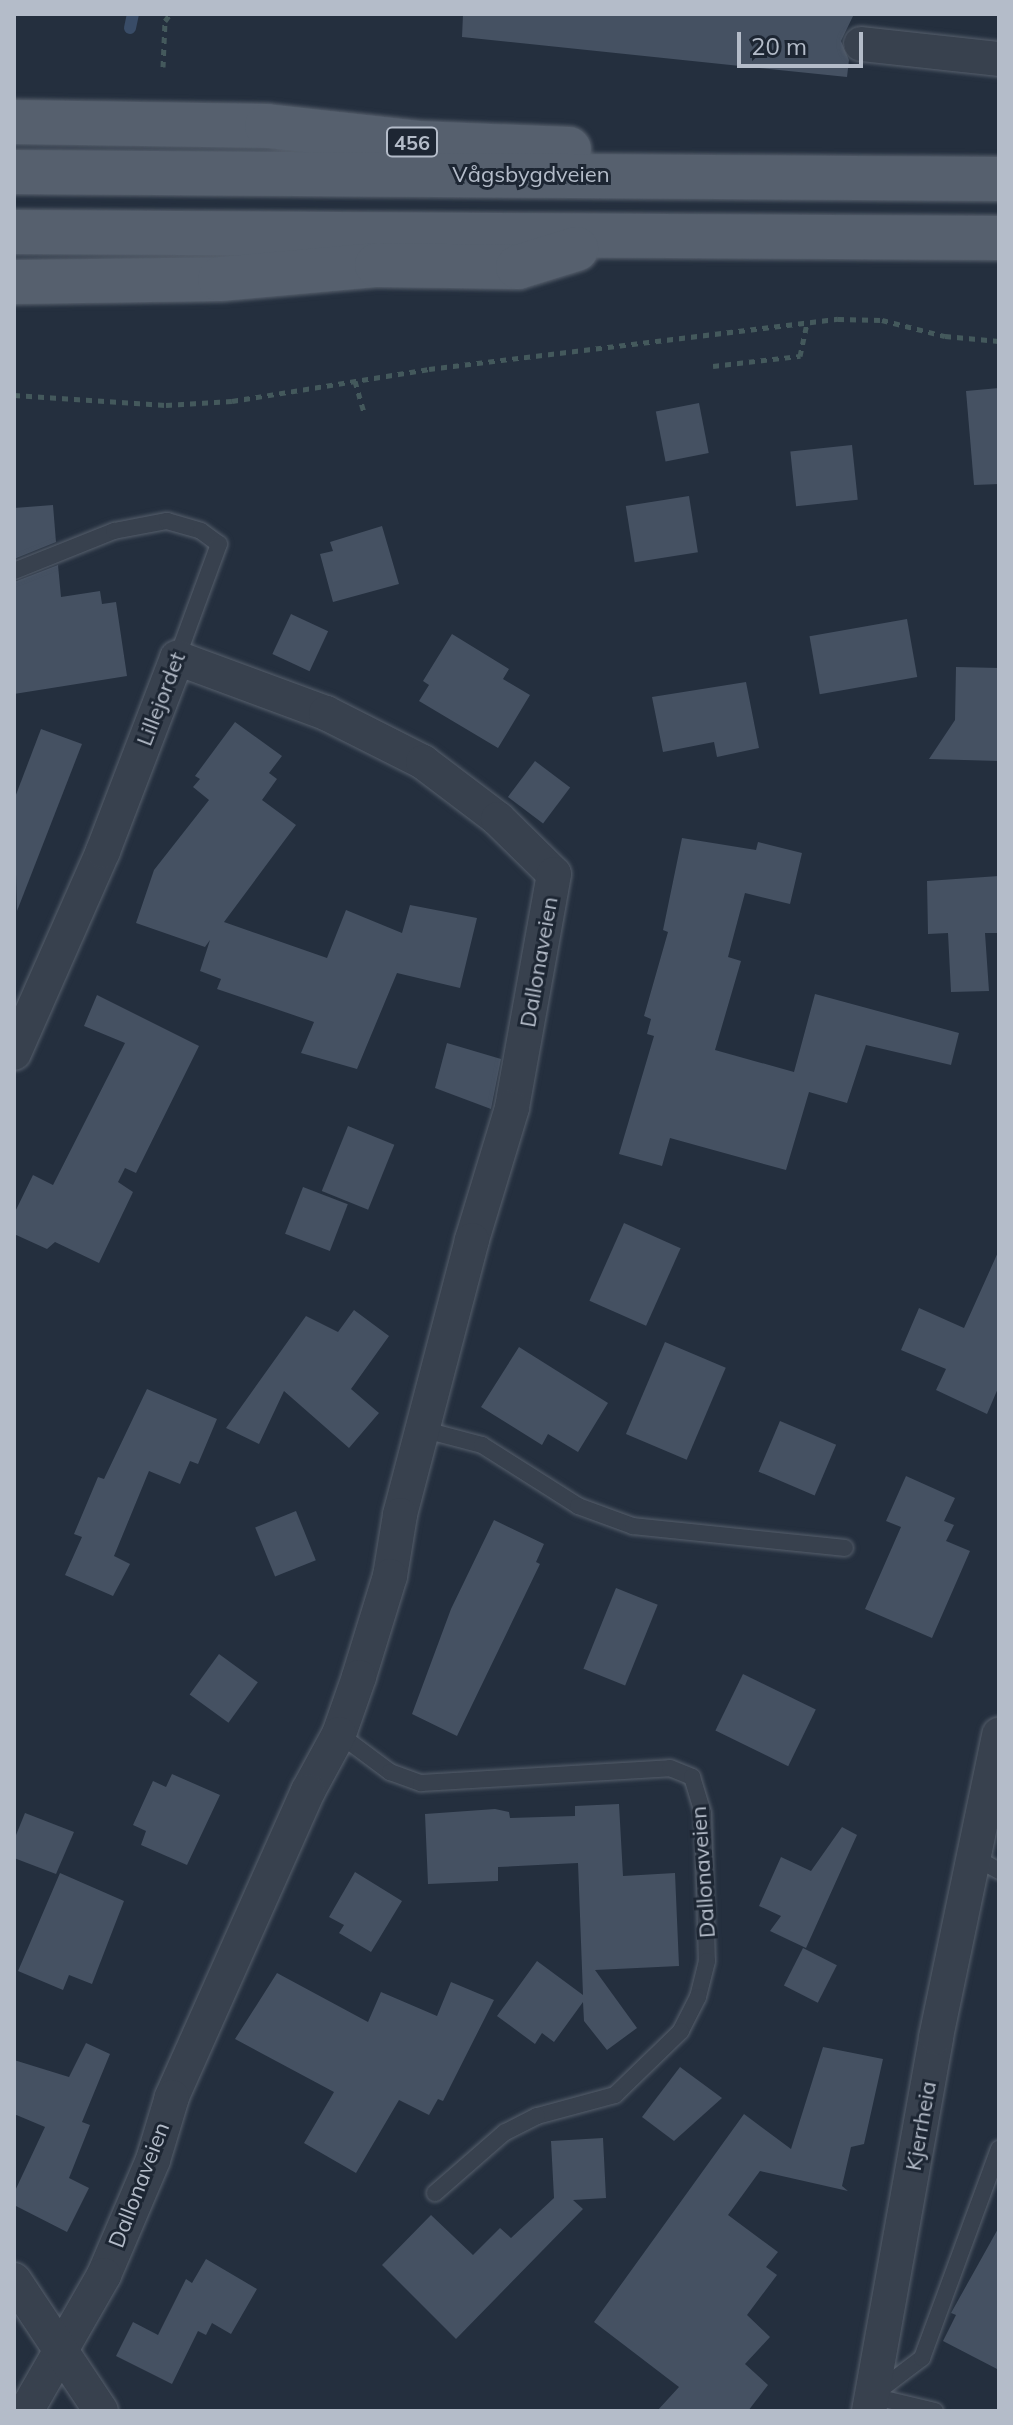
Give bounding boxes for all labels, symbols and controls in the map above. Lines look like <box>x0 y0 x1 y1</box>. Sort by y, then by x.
scale bar <box>741 16 867 66</box>
text: 20 m <box>751 31 807 61</box>
road number: 456 <box>386 126 438 158</box>
street label: Vågsbygdveien <box>452 162 610 188</box>
street label: Lillejordet <box>131 648 191 750</box>
street label: Dallonaveien <box>515 895 563 1029</box>
street label: Dallonaveien <box>685 1805 721 1939</box>
street label: Kjerrheia <box>900 2079 942 2173</box>
street label: Dallonaveien <box>103 2119 175 2251</box>

